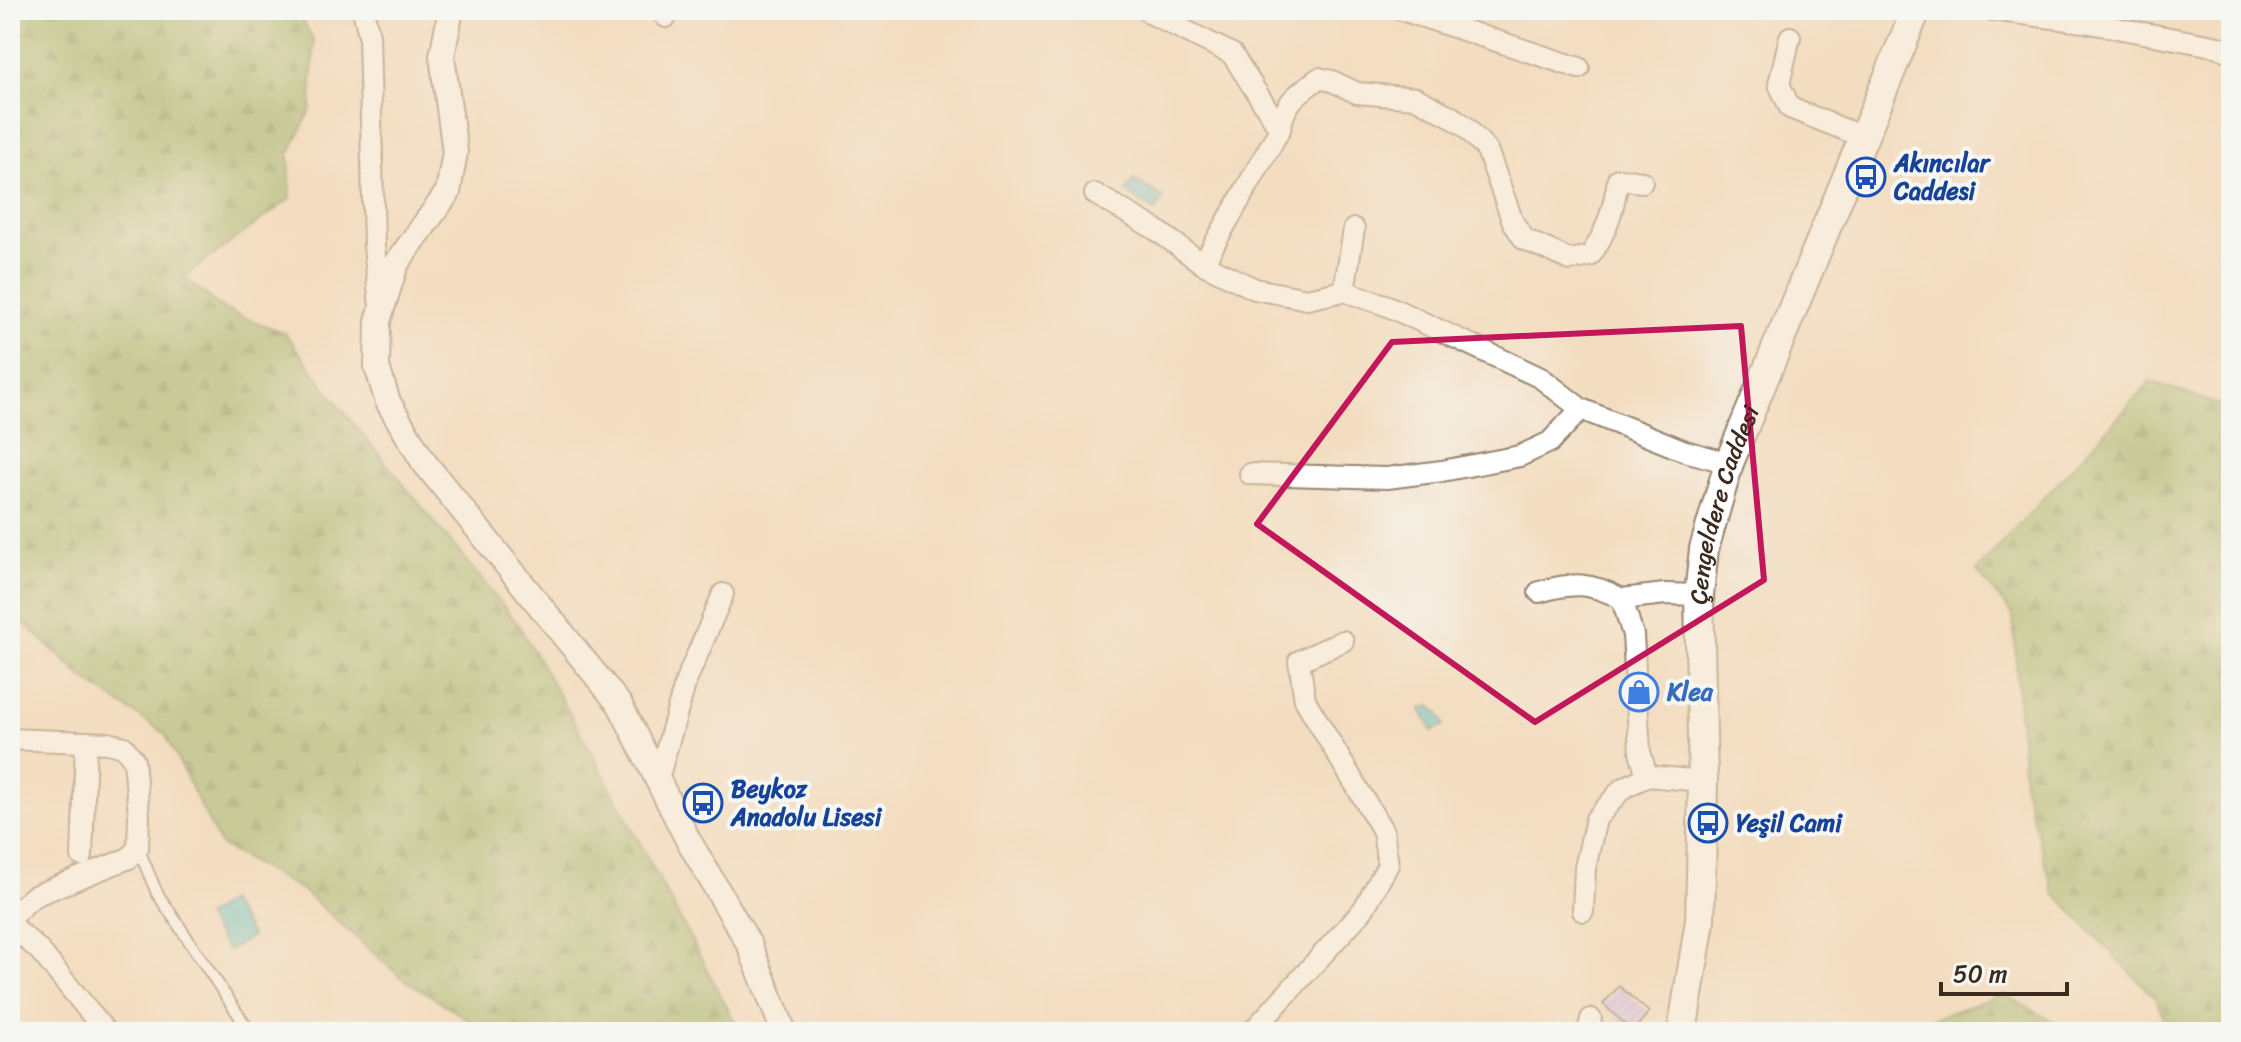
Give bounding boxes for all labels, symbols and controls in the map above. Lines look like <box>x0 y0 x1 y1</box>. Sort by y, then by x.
place label: Akıncılar Caddesi <box>1893 142 1992 212</box>
bus stop icon: Akıncılar Caddesi <box>1845 156 1887 198</box>
street label: Çengeldere Caddesi <box>1678 398 1772 605</box>
shop icon: Klea <box>1618 671 1660 713</box>
place label: Klea <box>1666 671 1714 713</box>
place label: Beykoz Anadolu Lisesi <box>730 768 883 838</box>
bus stop icon: Beykoz Anadolu Lisesi <box>682 782 724 824</box>
bus stop icon: Yeşil Cami <box>1687 802 1729 844</box>
place label: Yeşil Cami <box>1736 802 1843 844</box>
scale bar <box>1941 946 2067 996</box>
text: 50 m <box>1953 953 2008 995</box>

